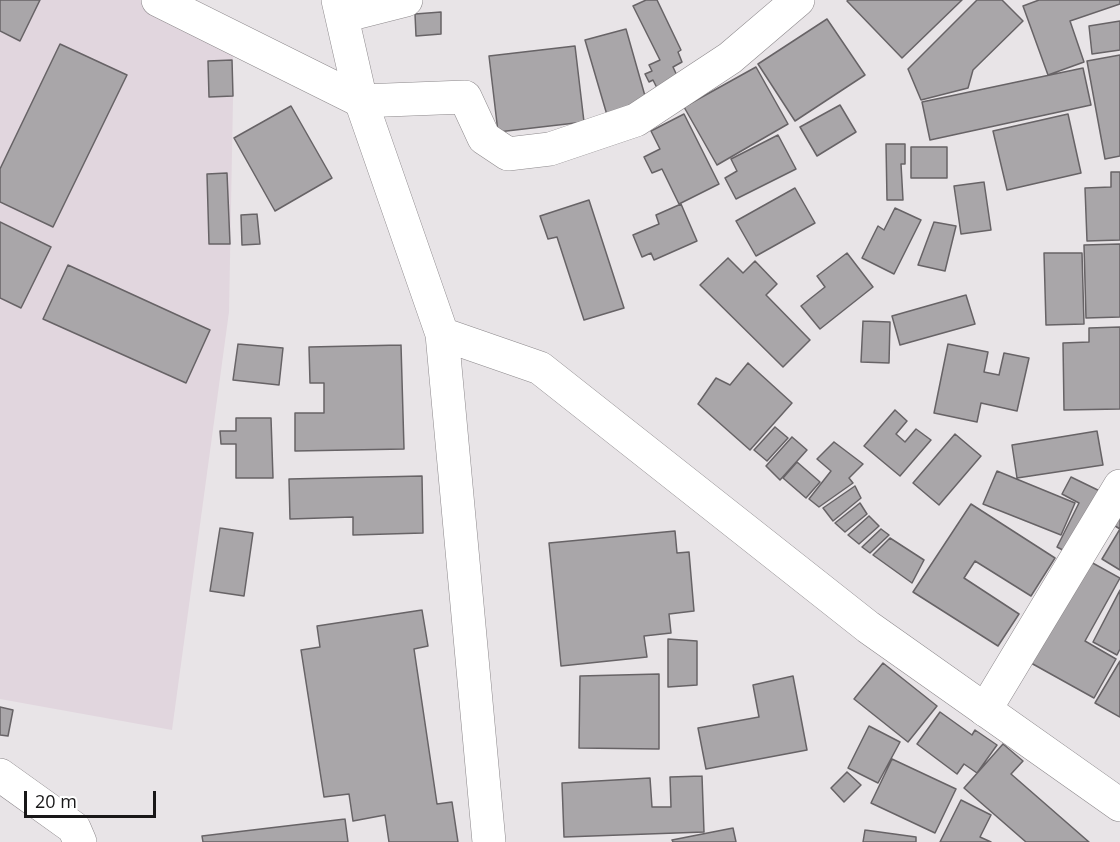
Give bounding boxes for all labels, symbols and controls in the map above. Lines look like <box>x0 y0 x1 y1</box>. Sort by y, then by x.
scale bar <box>27 779 159 817</box>
text: 20 m <box>35 789 77 813</box>

